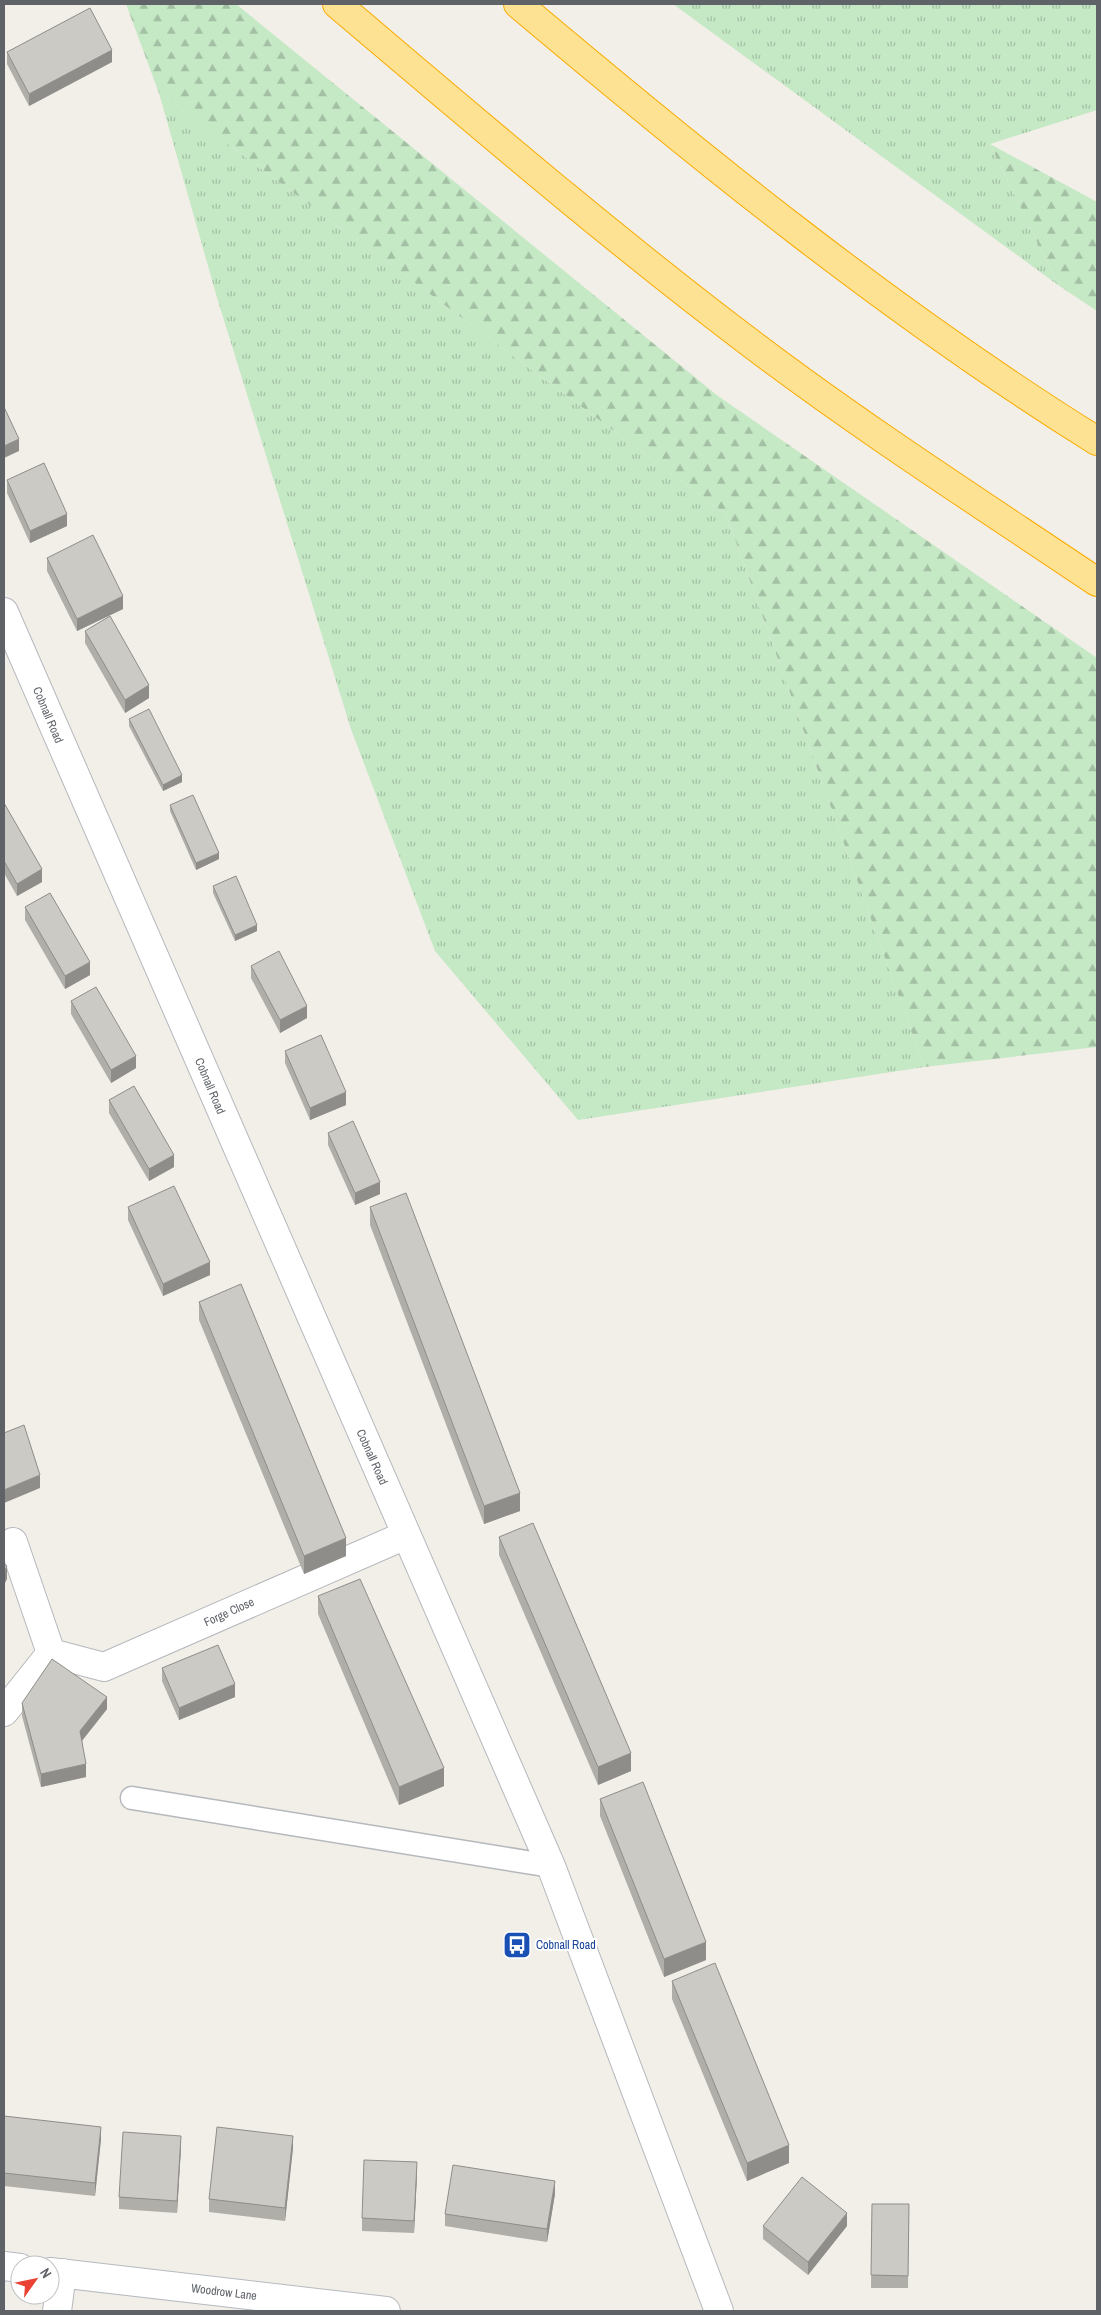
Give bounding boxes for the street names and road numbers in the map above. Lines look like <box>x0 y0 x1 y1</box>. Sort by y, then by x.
street label: Cobnall Road <box>29 684 67 746</box>
street label: Cobnall Road <box>191 1055 229 1117</box>
street label: Cobnall Road <box>353 1427 391 1487</box>
street label: Forge Close <box>201 1594 257 1630</box>
street label: Woodrow Lane <box>190 2280 258 2304</box>

